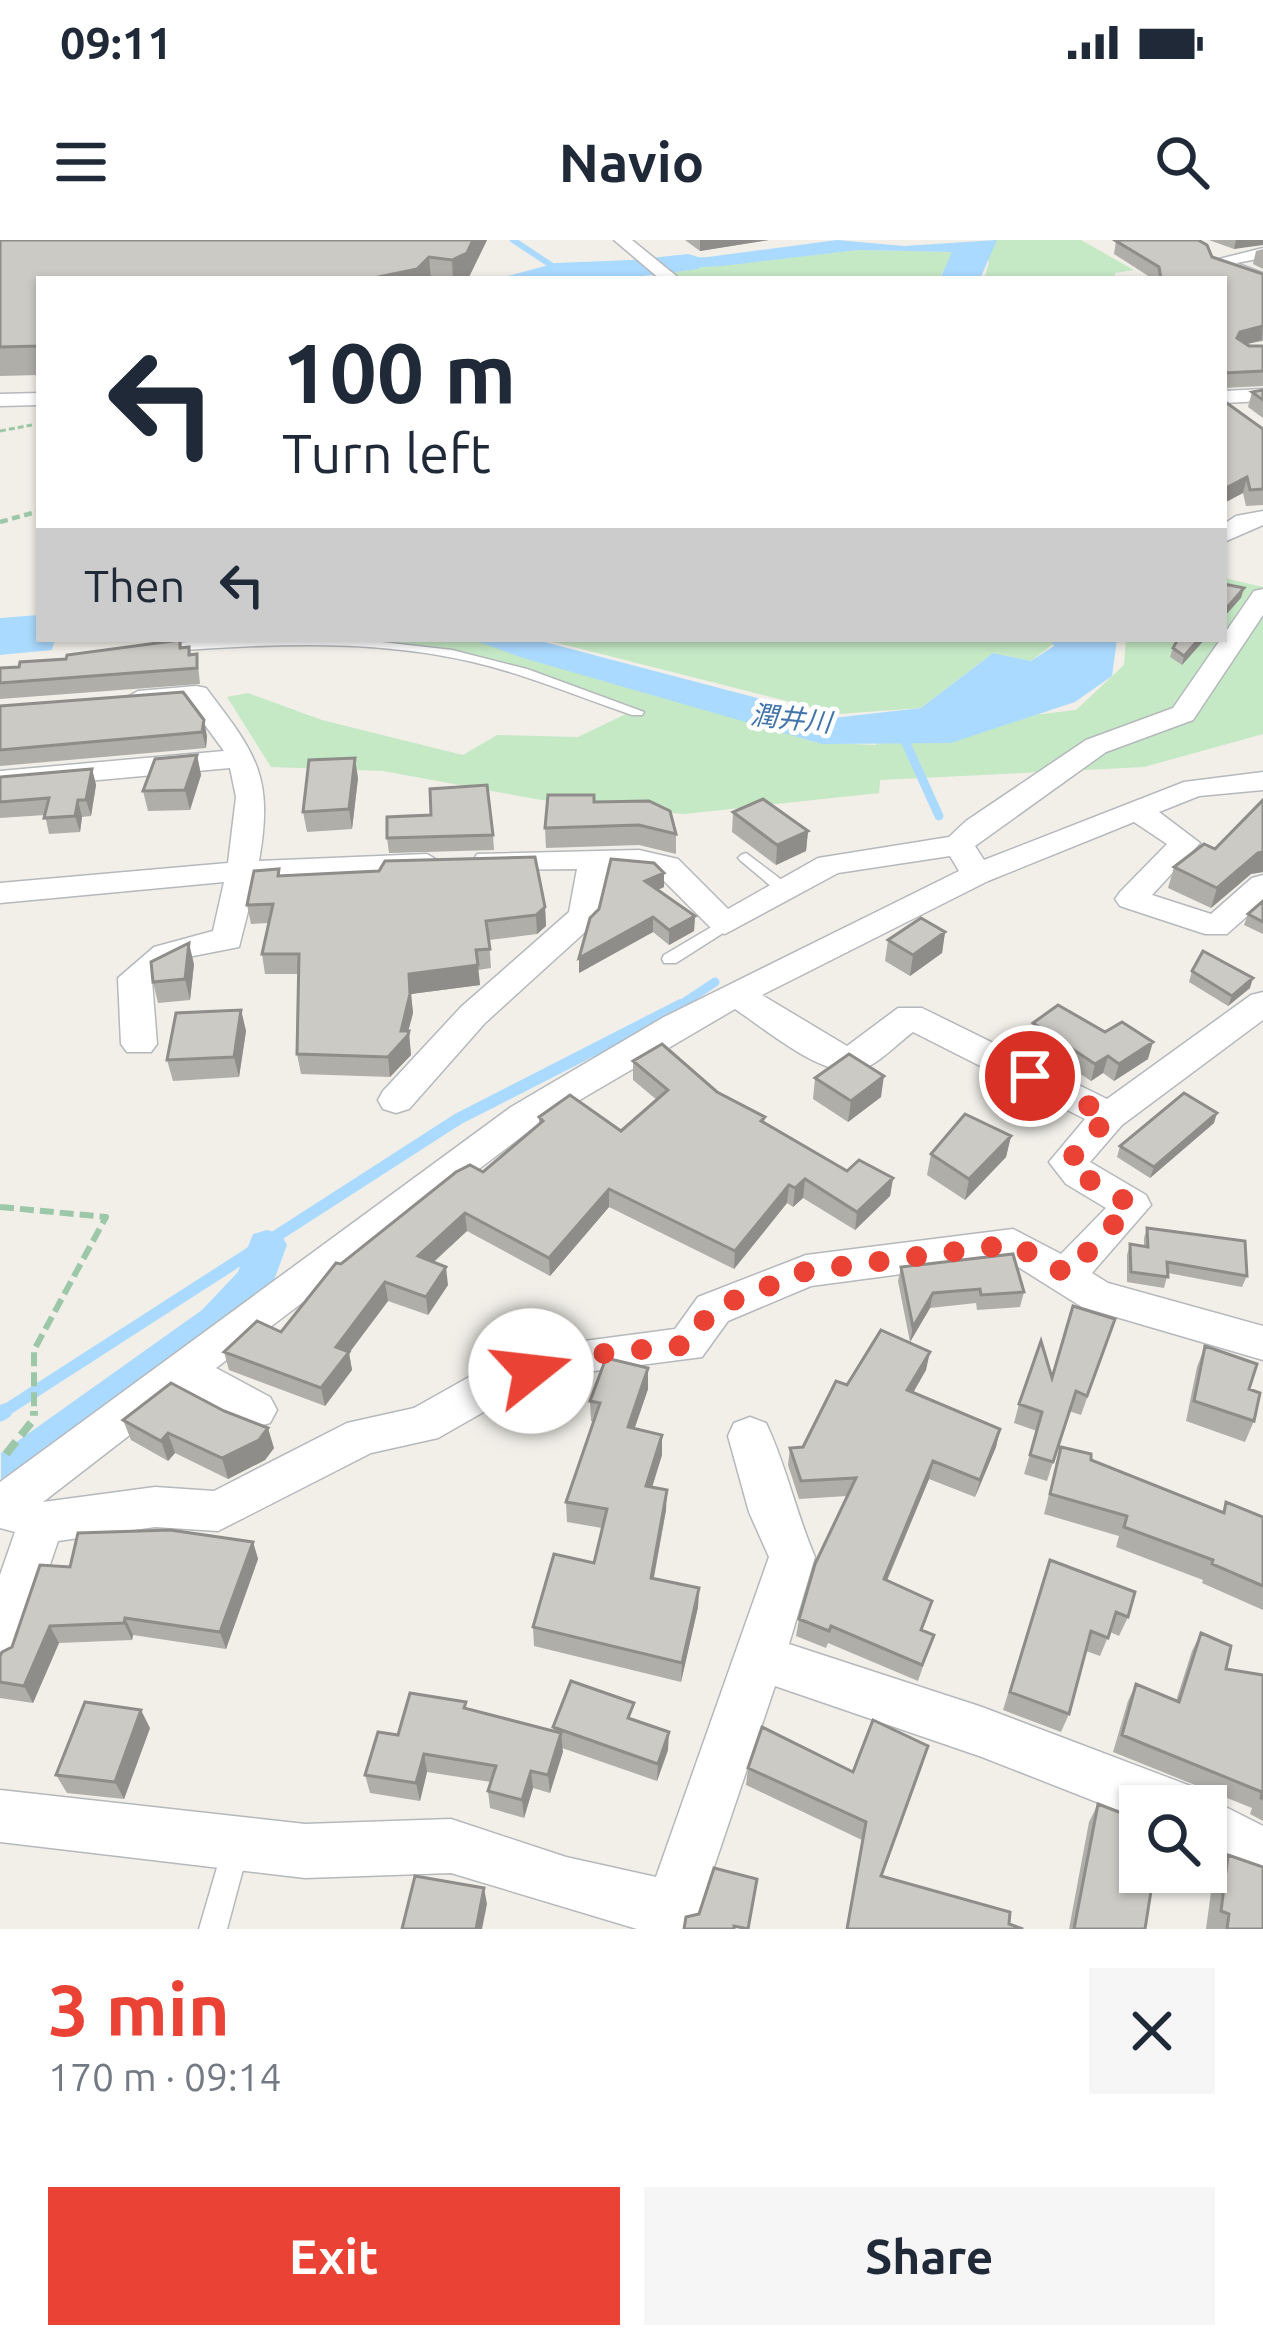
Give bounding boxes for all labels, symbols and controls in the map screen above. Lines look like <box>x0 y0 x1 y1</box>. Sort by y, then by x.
text: 09:11 <box>60 17 173 68</box>
icon: menu <box>48 129 114 195</box>
icon: search <box>1149 129 1215 195</box>
text: Navio <box>559 132 704 192</box>
icon: left <box>84 324 240 480</box>
text: 100 m <box>282 325 516 419</box>
text: Turn left <box>282 423 491 483</box>
icon: left <box>209 552 275 618</box>
text: Then <box>84 560 185 611</box>
water label: 潤井川 <box>749 699 836 737</box>
pin <box>979 1025 1081 1127</box>
icon: arrive <box>997 1043 1063 1109</box>
position arrow <box>468 1308 594 1434</box>
map controls <box>1119 1785 1227 1893</box>
button: search <box>1119 1785 1227 1893</box>
button: close <box>1089 1968 1215 2094</box>
text: 3 min <box>48 1969 230 2050</box>
text: 170 m · 09:14 <box>48 2055 282 2098</box>
button: Exit <box>48 2187 620 2325</box>
button: Share <box>644 2187 1215 2325</box>

